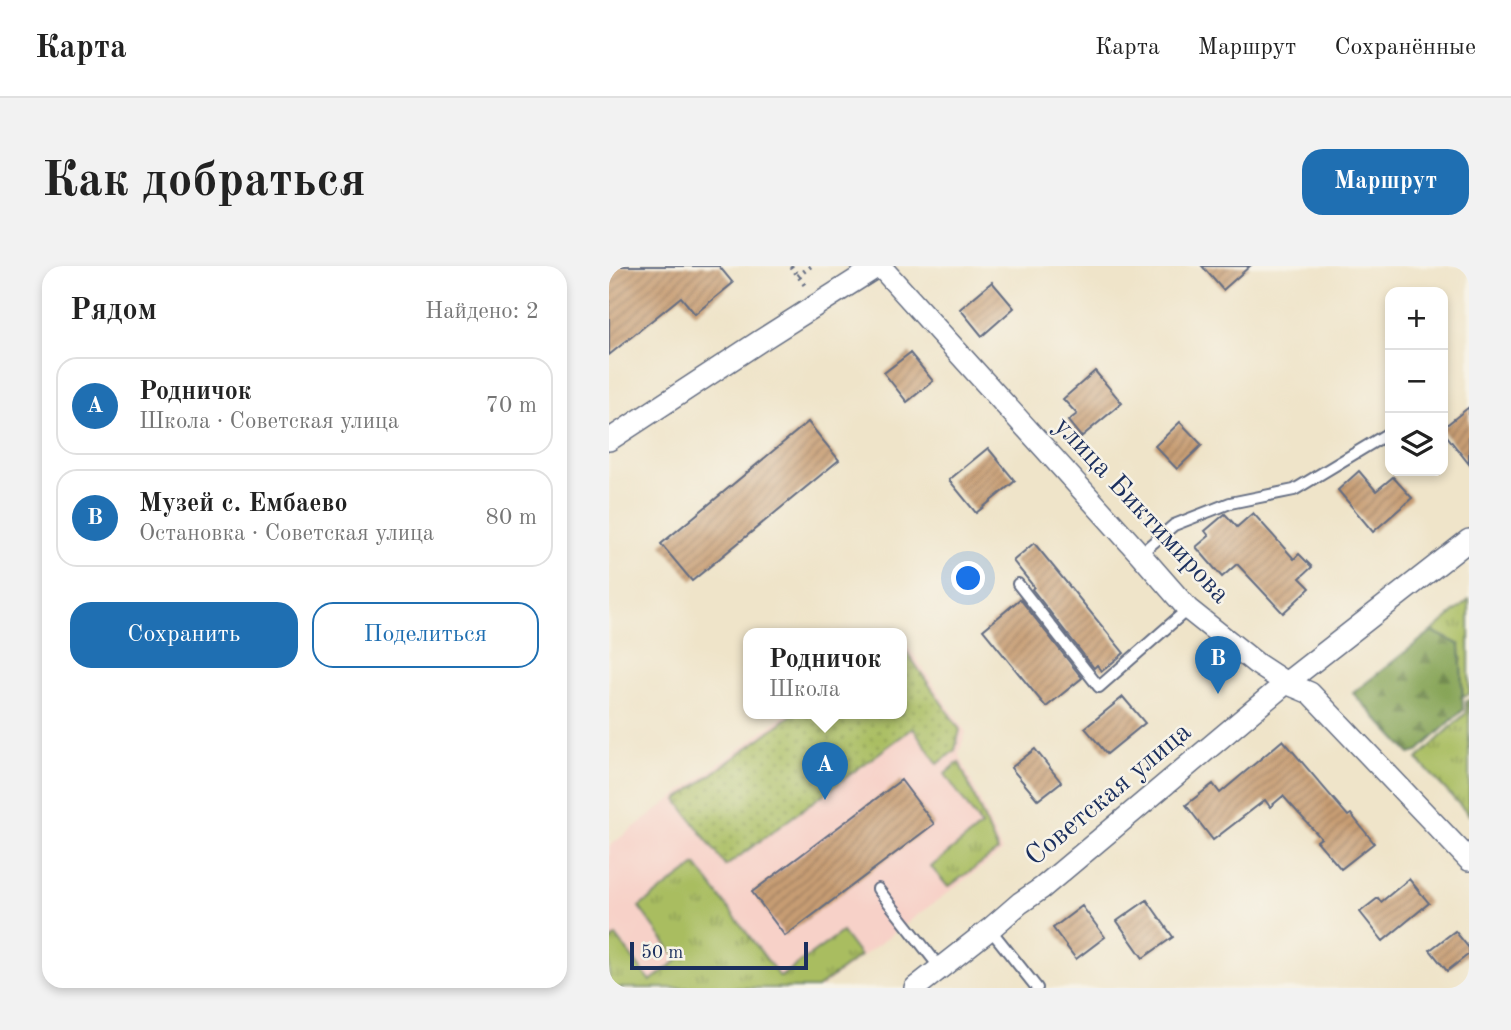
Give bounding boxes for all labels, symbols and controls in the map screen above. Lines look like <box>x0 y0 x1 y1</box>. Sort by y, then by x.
text: Карта <box>35 32 127 65</box>
text: Карта <box>1095 36 1160 60</box>
text: Маршрут <box>1198 36 1296 60</box>
text: Сохранённые <box>1334 36 1476 60</box>
button: Маршрут <box>1302 149 1469 215</box>
text: Как добраться <box>42 158 366 207</box>
map controls <box>1385 287 1448 476</box>
button: + <box>1385 287 1448 350</box>
text: Рядом <box>70 296 157 326</box>
text: Найдено: 2 <box>425 300 539 323</box>
button: − <box>1385 350 1448 413</box>
text: Родничок <box>139 379 252 405</box>
text: A <box>86 394 104 417</box>
text: 70 m <box>486 394 537 417</box>
text: Школа · Советская улица <box>139 410 399 433</box>
street label: улица Биктимирова <box>1048 412 1234 610</box>
button: layers <box>1385 413 1448 476</box>
text: Музей с. Ембаево <box>139 491 348 517</box>
text: B <box>87 506 103 529</box>
text: 80 m <box>486 506 537 529</box>
text: Остановка · Советская улица <box>139 522 434 545</box>
your location <box>951 561 985 595</box>
button: Сохранить <box>70 602 298 668</box>
button: Поделиться <box>312 602 539 668</box>
popup <box>743 628 907 719</box>
pin: B <box>1195 636 1241 694</box>
text: Родничок <box>769 647 881 673</box>
text: Школа <box>769 678 840 701</box>
street label: Советская улица <box>1021 718 1197 872</box>
pin: A <box>802 742 848 800</box>
scale bar <box>630 939 809 971</box>
text: 50 m <box>641 944 683 963</box>

